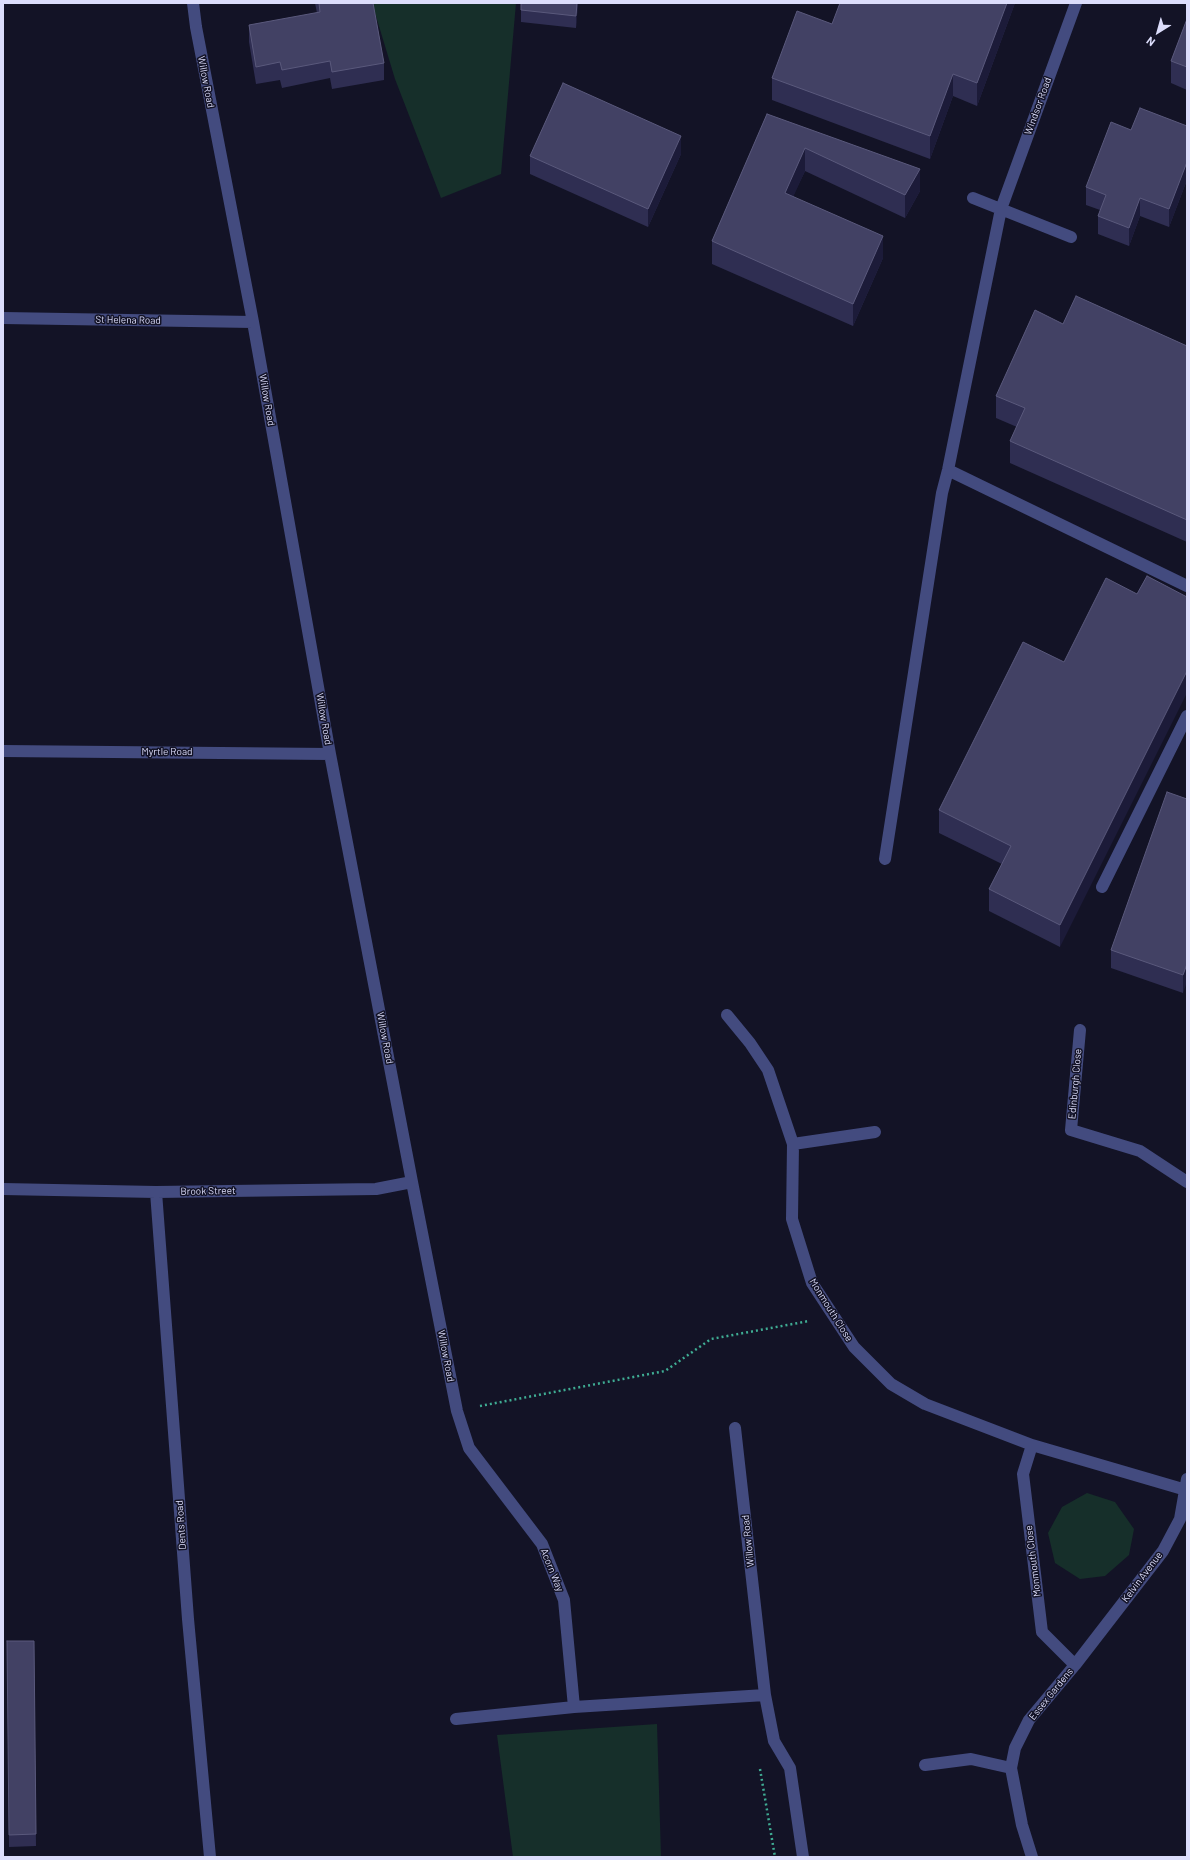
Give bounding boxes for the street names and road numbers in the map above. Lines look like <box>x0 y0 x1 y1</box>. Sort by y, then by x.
street label: Willow Road <box>195 55 217 109</box>
street label: Windsor Road <box>1022 76 1054 136</box>
street label: St Helena Road <box>95 313 161 327</box>
street label: Willow Road <box>257 373 277 427</box>
street label: Willow Road <box>314 692 334 746</box>
street label: Myrtle Road <box>142 746 192 758</box>
street label: Willow Road <box>374 1011 396 1065</box>
street label: Edinburgh Close <box>1066 1048 1084 1120</box>
street label: Brook Street <box>180 1185 236 1197</box>
street label: Monmouth Close <box>807 1276 855 1344</box>
street label: Willow Road <box>435 1329 457 1383</box>
street label: Dents Road <box>173 1500 189 1550</box>
street label: Willow Road <box>739 1514 757 1568</box>
street label: Monmouth Close <box>1023 1525 1043 1597</box>
street label: Acorn Way <box>538 1547 566 1593</box>
street label: Kelvin Avenue <box>1119 1549 1165 1605</box>
street label: Essex Gardens <box>1026 1666 1076 1722</box>

